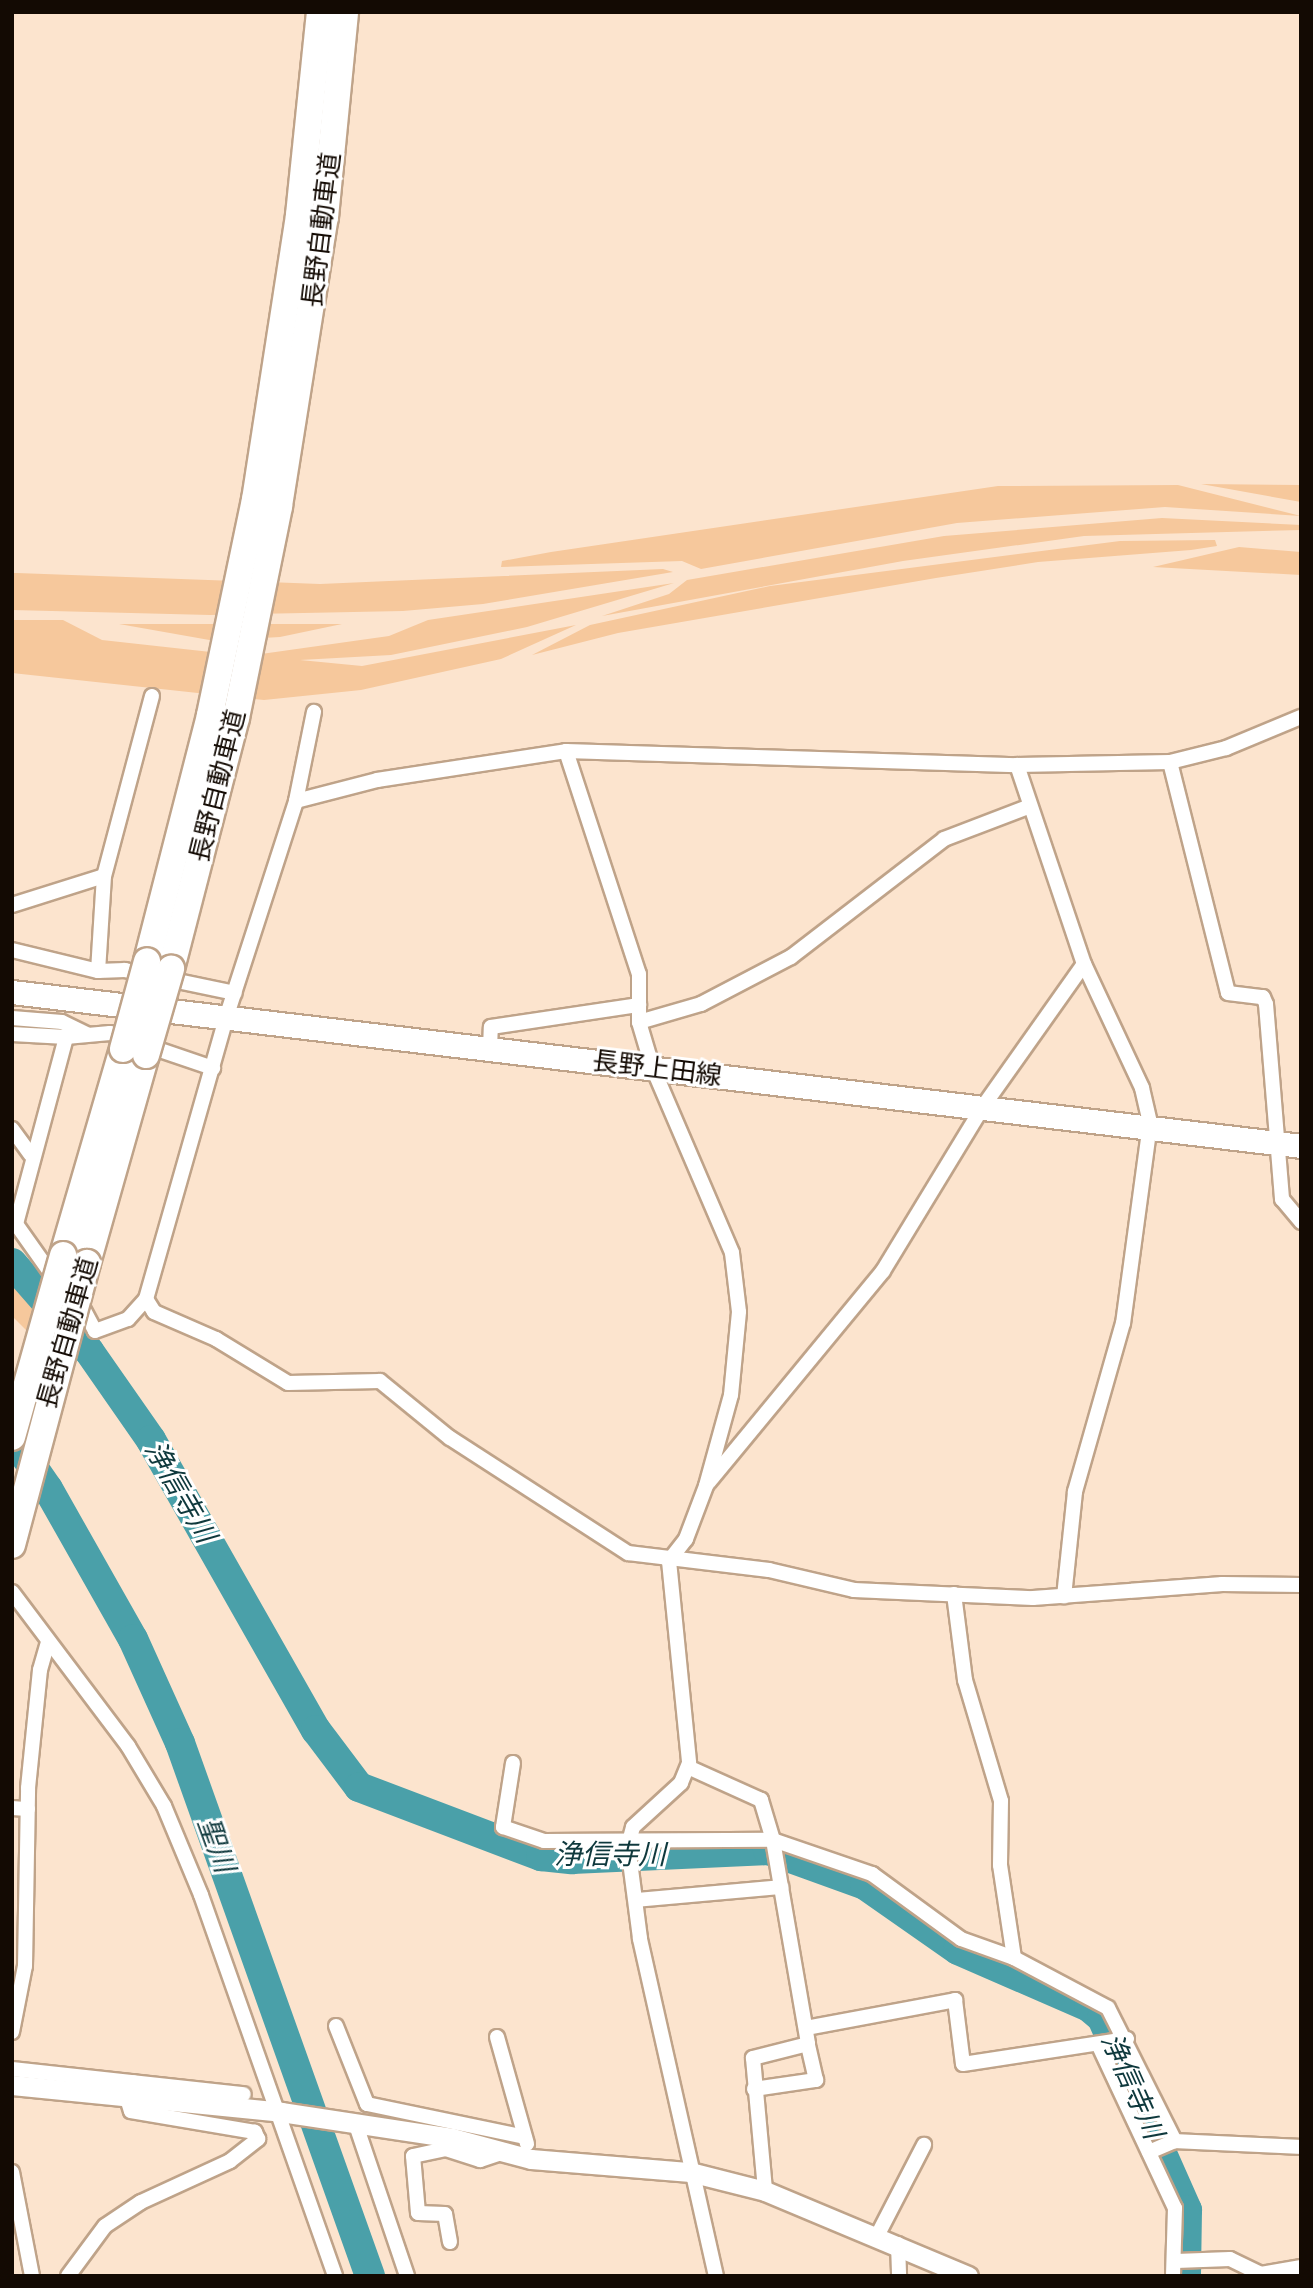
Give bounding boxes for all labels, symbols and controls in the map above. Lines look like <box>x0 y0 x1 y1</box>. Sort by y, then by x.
street label: 長野自動車道 <box>297 151 347 309</box>
street label: 長野自動車道 <box>184 707 252 865</box>
street label: 長野上田線 <box>591 1046 723 1092</box>
street label: 長野自動車道 <box>32 1254 104 1412</box>
water label: 浄信寺川 <box>137 1435 223 1549</box>
water label: 聖川 <box>191 1813 241 1877</box>
water label: 浄信寺川 <box>554 1838 666 1872</box>
water label: 浄信寺川 <box>1094 2028 1170 2144</box>

